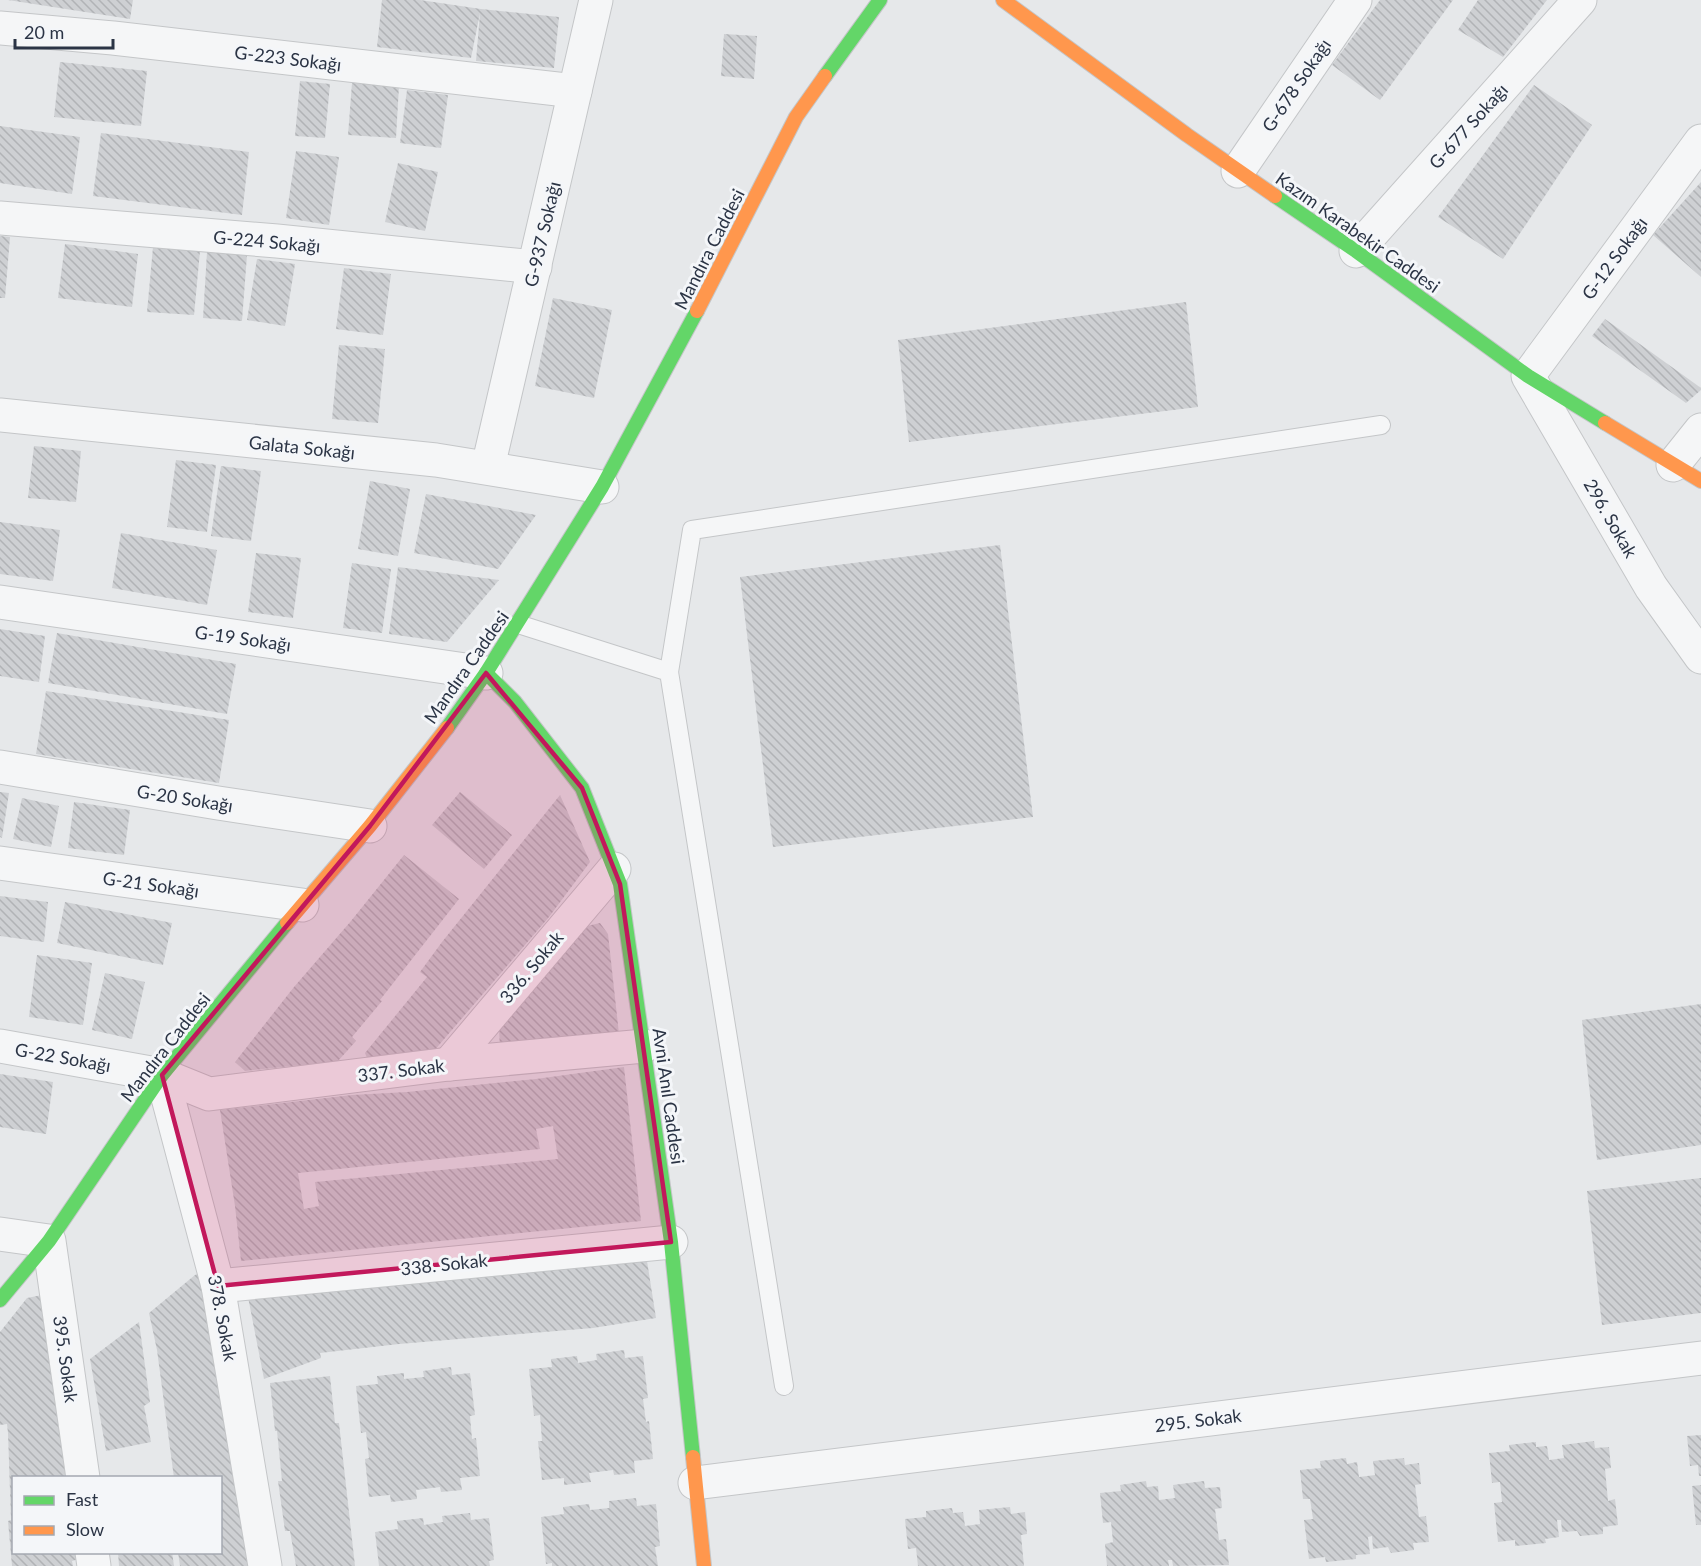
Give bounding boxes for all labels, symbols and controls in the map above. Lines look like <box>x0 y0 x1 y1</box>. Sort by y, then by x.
scale bar <box>15 12 112 50</box>
text: 20 m <box>24 21 64 43</box>
street label: G-678 Sokağı <box>1257 34 1335 136</box>
street label: G-223 Sokağı <box>233 41 343 75</box>
street label: G-677 Sokağı <box>1424 79 1512 173</box>
street label: Kazım Karabekir Caddesi <box>1272 167 1444 297</box>
street label: G-937 Sokağı <box>519 179 565 289</box>
street label: Mandıra Caddesi <box>669 185 749 313</box>
street label: G-12 Sokağı <box>1577 212 1651 304</box>
street label: G-224 Sokağı <box>213 225 321 257</box>
street label: Galata Sokağı <box>248 430 356 464</box>
street label: 296. Sokak <box>1580 475 1643 562</box>
street label: Mandıra Caddesi <box>419 606 513 728</box>
street label: G-19 Sokağı <box>193 620 293 656</box>
street label: G-20 Sokağı <box>135 780 235 816</box>
street label: G-21 Sokağı <box>101 866 201 902</box>
street label: 336. Sokak <box>495 926 568 1008</box>
street label: Mandıra Caddesi <box>116 988 214 1106</box>
street label: Avni Anıl Caddesi <box>649 1027 689 1165</box>
street label: G-22 Sokağı <box>13 1038 113 1076</box>
street label: 337. Sokak <box>356 1054 447 1086</box>
street label: 338. Sokak <box>399 1248 489 1280</box>
street label: 378. Sokak <box>204 1273 242 1364</box>
street label: 395. Sokak <box>49 1314 83 1405</box>
street label: 295. Sokak <box>1153 1404 1244 1436</box>
legend <box>12 1476 222 1554</box>
text: Fast <box>66 1488 99 1510</box>
text: Slow <box>66 1518 104 1540</box>

